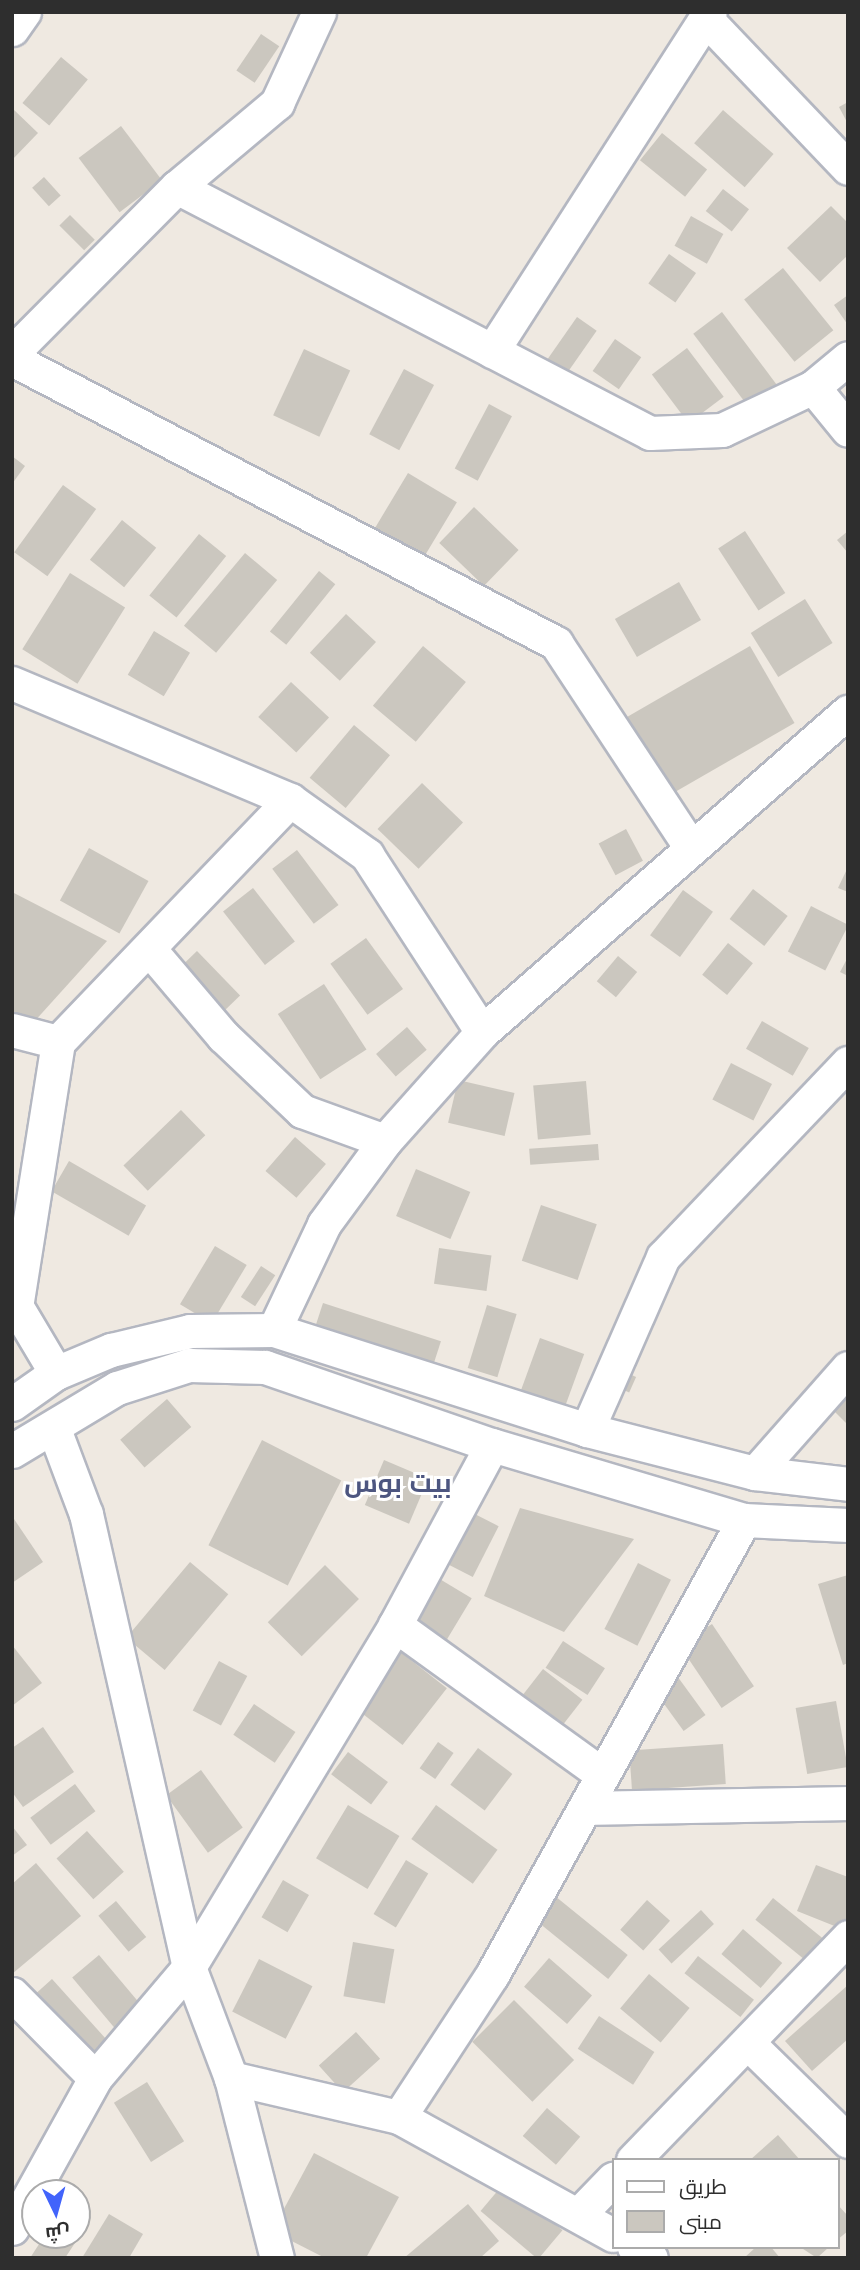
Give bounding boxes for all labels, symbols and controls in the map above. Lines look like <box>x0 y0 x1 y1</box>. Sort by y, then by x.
district label: بيت بوس <box>344 1468 452 1500</box>
legend <box>612 2158 839 2249</box>
text: طريق <box>679 2172 727 2202</box>
north arrow <box>21 2179 91 2249</box>
text: مبنى <box>679 2207 722 2237</box>
text: ش <box>44 2219 71 2248</box>

